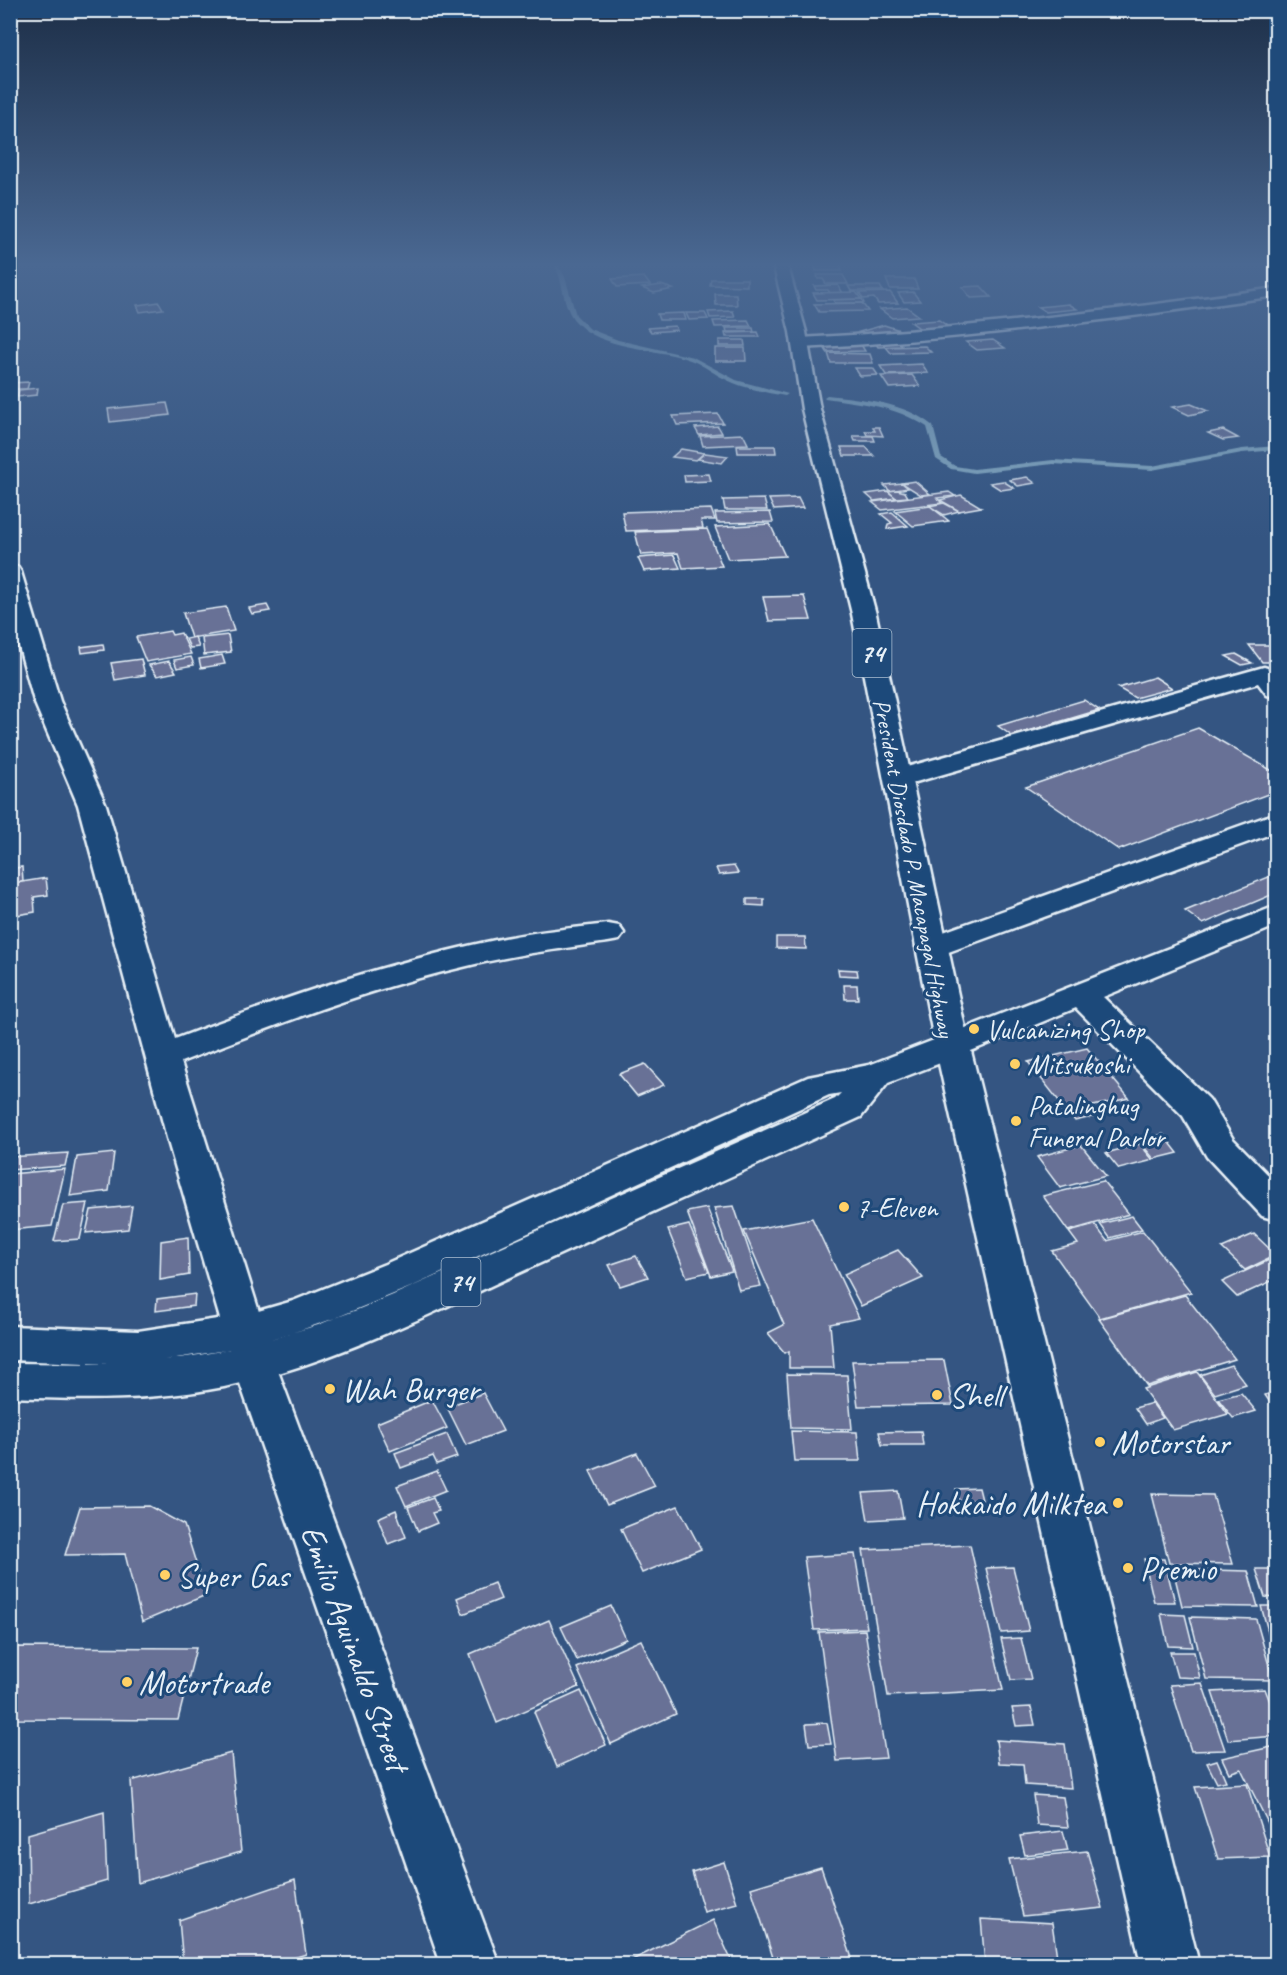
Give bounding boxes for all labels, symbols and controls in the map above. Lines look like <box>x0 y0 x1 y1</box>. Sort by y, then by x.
road number: 74 <box>852 629 892 677</box>
street label: President Diosdado P. Macapagal Highway <box>866 696 962 1041</box>
place label: Vulcanizing Shop <box>986 1012 1146 1047</box>
marker: Vulcanizing Shop <box>967 1022 981 1036</box>
place label: Mitsukoshi <box>1027 1047 1133 1082</box>
marker: Mitsukoshi <box>1008 1057 1022 1071</box>
place label: Patalinghug Funeral Parlor <box>1028 1088 1166 1155</box>
marker: Patalinghug Funeral Parlor <box>1009 1114 1023 1128</box>
place label: 7-Eleven <box>856 1190 939 1225</box>
marker: 7-Eleven <box>837 1200 851 1214</box>
road number: 74 <box>442 1258 480 1306</box>
place label: Wah Burger <box>342 1369 482 1411</box>
place label: Shell <box>949 1375 1008 1417</box>
marker: Wah Burger <box>323 1382 337 1396</box>
marker: Shell <box>930 1388 944 1402</box>
place label: Motorstar <box>1112 1422 1232 1464</box>
marker: Motorstar <box>1093 1435 1107 1449</box>
place label: Hokkaido Milktea <box>916 1483 1109 1525</box>
marker: Hokkaido Milktea <box>1111 1496 1125 1510</box>
street label: Emilio Aguinaldo Street <box>291 1520 420 1781</box>
place label: Premio <box>1140 1548 1217 1590</box>
place label: Super Gas <box>177 1555 292 1597</box>
marker: Premio <box>1121 1561 1135 1575</box>
marker: Super Gas <box>158 1568 172 1582</box>
place label: Motortrade <box>139 1662 271 1704</box>
marker: Motortrade <box>120 1675 134 1689</box>

